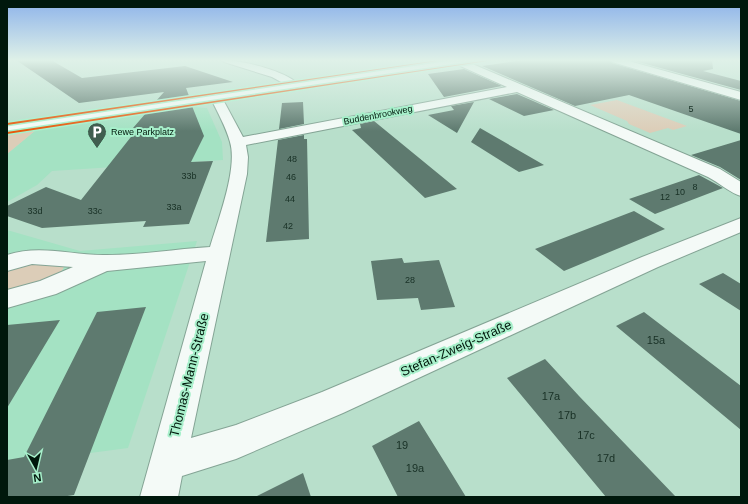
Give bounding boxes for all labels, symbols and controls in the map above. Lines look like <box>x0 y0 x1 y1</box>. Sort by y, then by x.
street label: Buddenbrookweg <box>343 103 413 127</box>
house number: 5 <box>688 104 694 114</box>
parking icon: Rewe Parkplatz <box>86 121 108 149</box>
place label: Rewe Parkplatz <box>111 127 175 137</box>
house number: 48 <box>287 154 297 164</box>
house number: 33b <box>181 171 197 181</box>
house number: 46 <box>286 172 296 182</box>
house number: 8 <box>692 182 698 192</box>
house number: 10 <box>675 187 685 197</box>
house number: 12 <box>660 192 670 202</box>
house number: 44 <box>285 194 295 204</box>
house number: 33a <box>166 202 182 212</box>
house number: 33d <box>27 206 43 216</box>
house number: 33c <box>88 206 103 216</box>
house number: 42 <box>283 221 293 231</box>
house number: 28 <box>405 275 415 285</box>
street label: Thomas-Mann-Straße <box>166 311 212 439</box>
street label: Stefan-Zweig-Straße <box>398 317 514 379</box>
house number: 15a <box>647 334 666 346</box>
house number: 17a <box>542 390 561 402</box>
house number: 17b <box>558 409 576 421</box>
house number: 17c <box>577 429 595 441</box>
house number: 19 <box>396 439 408 451</box>
north arrow <box>16 448 56 488</box>
house number: 17d <box>597 452 615 464</box>
house number: 19a <box>406 462 425 474</box>
text: N <box>33 471 42 484</box>

